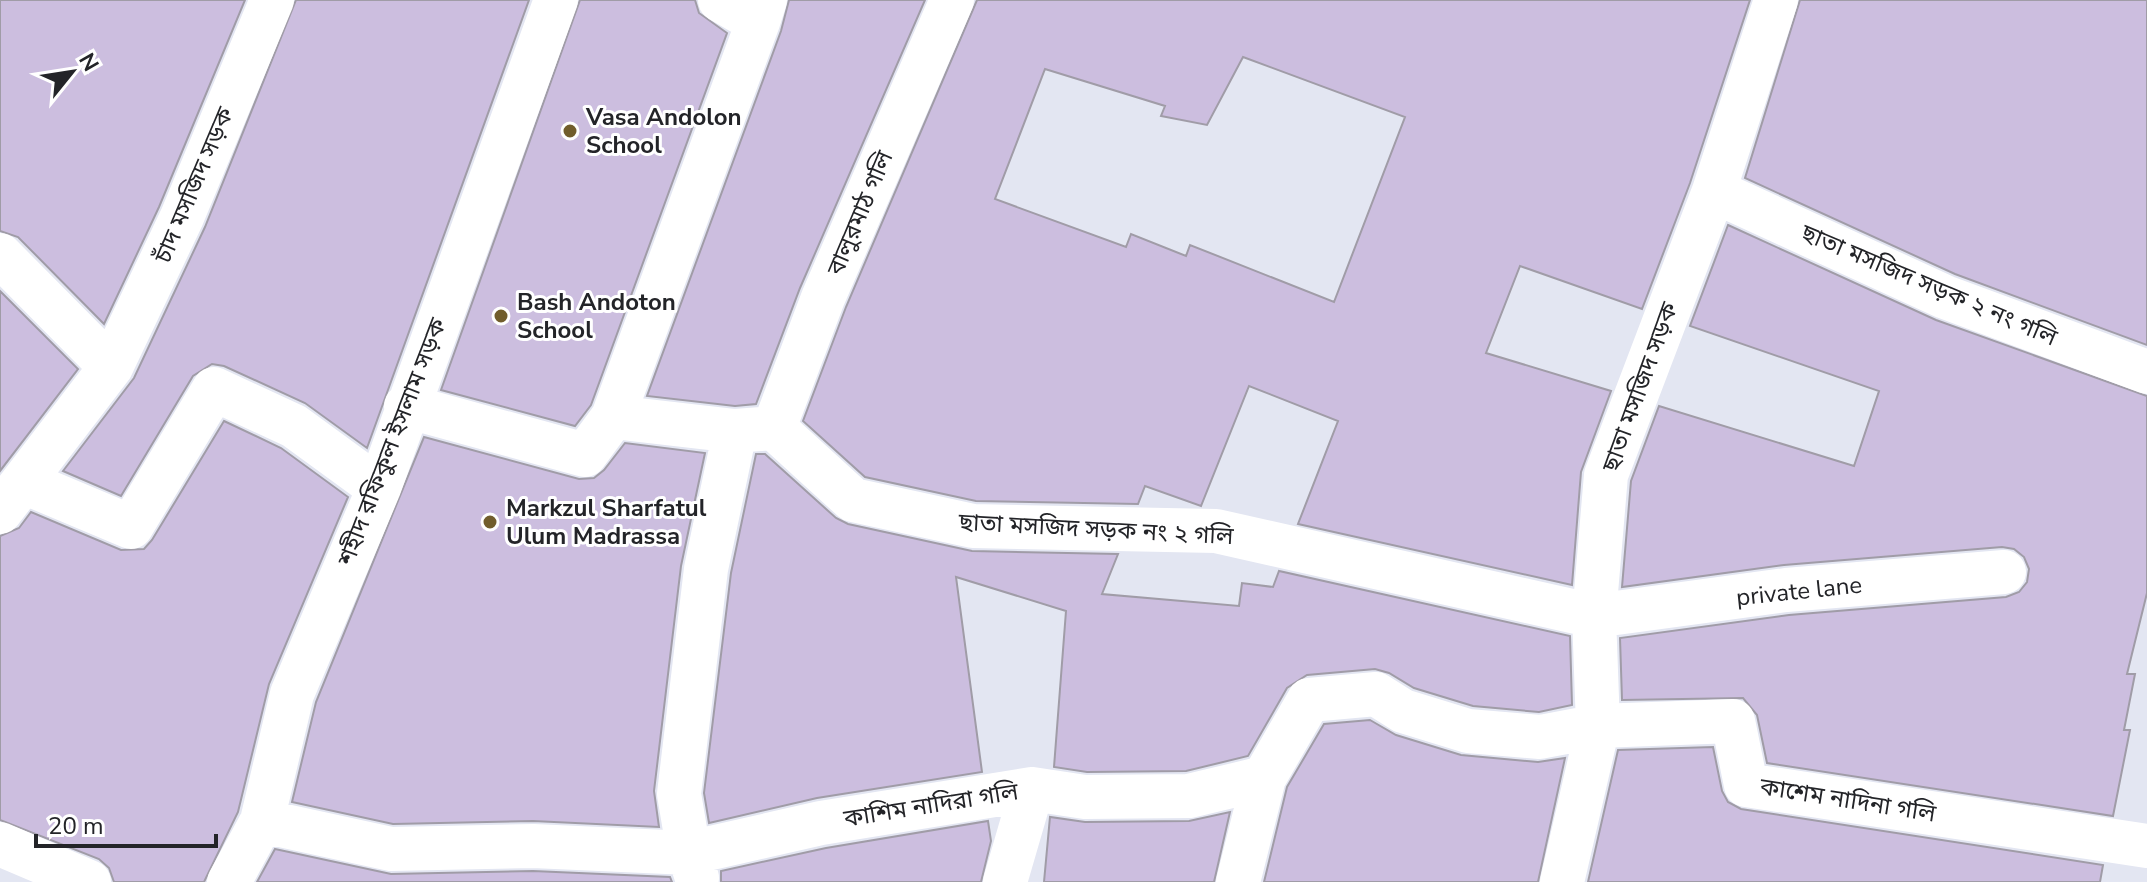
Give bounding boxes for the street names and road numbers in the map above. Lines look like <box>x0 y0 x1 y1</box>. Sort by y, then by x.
street label: চাঁদ মসজিদ সড়ক <box>146 102 241 269</box>
street label: বালুরমাঠ গলি <box>819 145 901 281</box>
street label: ছাতা মসজিদ সড়ক ২ নং গলি <box>1795 216 2062 354</box>
street label: ছাতা মসজিদ সড়ক <box>1594 297 1686 477</box>
street label: শহীদ রফিকুল ইসলাম সড়ক <box>330 313 454 571</box>
street label: ছাতা মসজিদ সড়ক নং ২ গলি <box>957 506 1235 552</box>
street label: private lane <box>1734 568 1864 614</box>
street label: কাশেম নাদিনা গলি <box>1757 770 1939 830</box>
street label: কাশিম নাদিরা গলি <box>841 775 1021 835</box>

